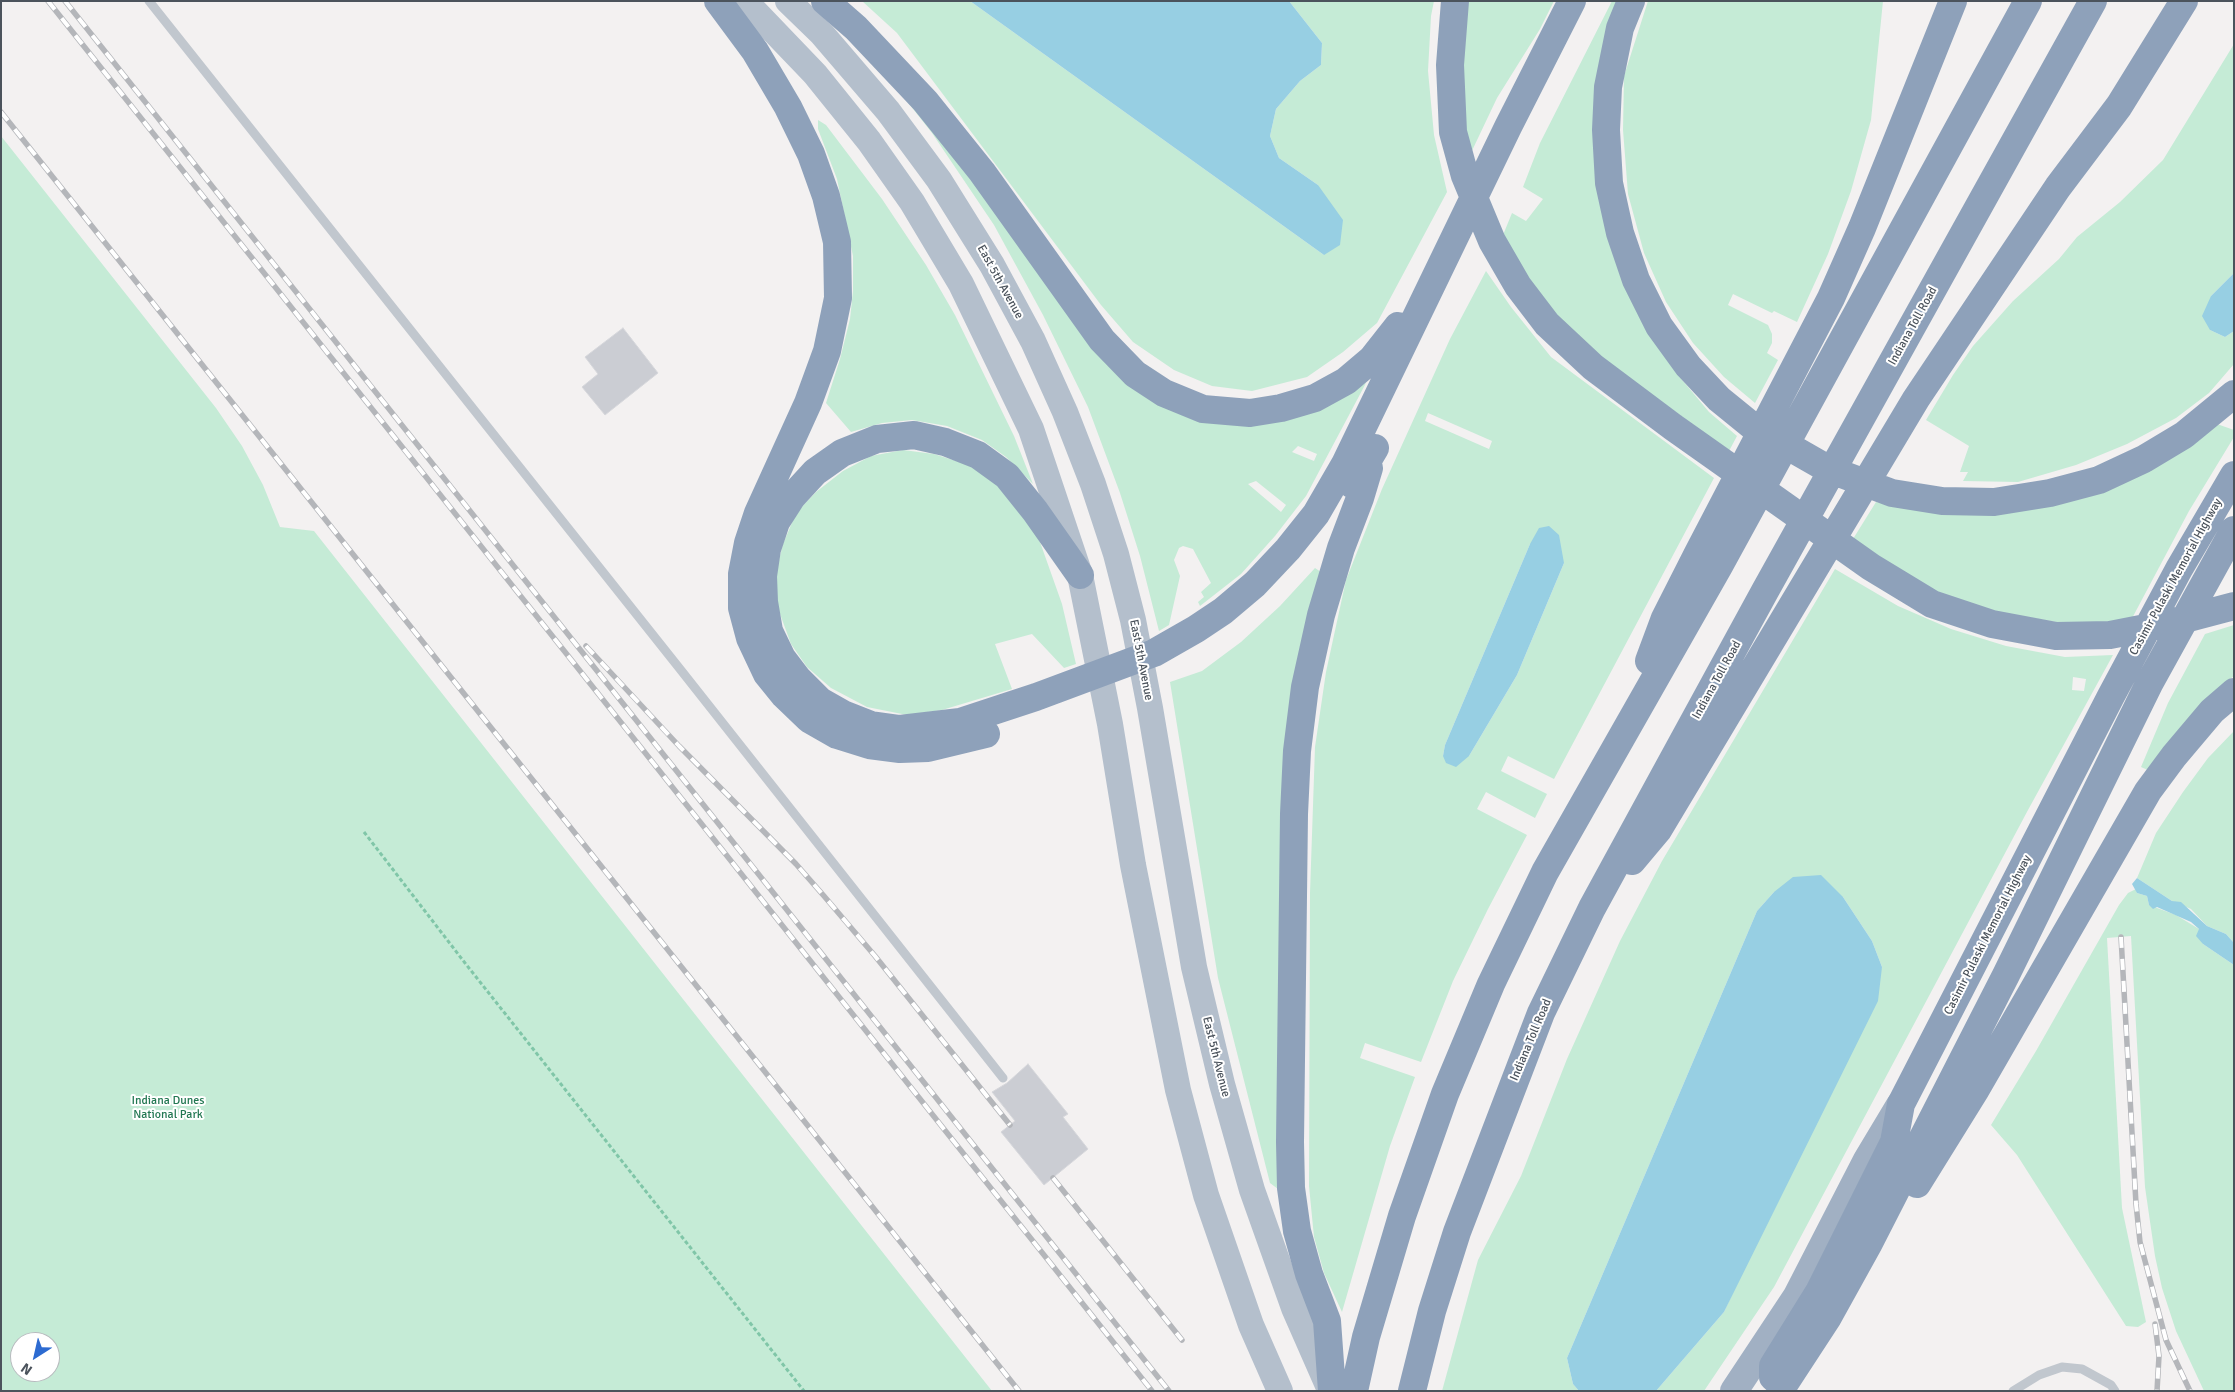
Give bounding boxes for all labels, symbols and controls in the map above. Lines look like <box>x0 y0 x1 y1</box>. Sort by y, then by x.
street label: East 5th Avenue <box>974 243 1026 321</box>
street label: Indiana Toll Road <box>1886 284 1940 368</box>
street label: Casimir Pulaski Memorial Highway <box>2127 496 2225 658</box>
street label: East 5th Avenue <box>1126 618 1156 702</box>
street label: Indiana Toll Road <box>1690 638 1744 722</box>
street label: Casimir Pulaski Memorial Highway <box>1941 853 2035 1017</box>
street label: Indiana Toll Road <box>1507 997 1555 1083</box>
street label: East 5th Avenue <box>1199 1015 1233 1099</box>
park label: Indiana Dunes National Park <box>131 1094 205 1122</box>
north arrow <box>10 1332 60 1382</box>
text: N <box>18 1359 36 1379</box>

